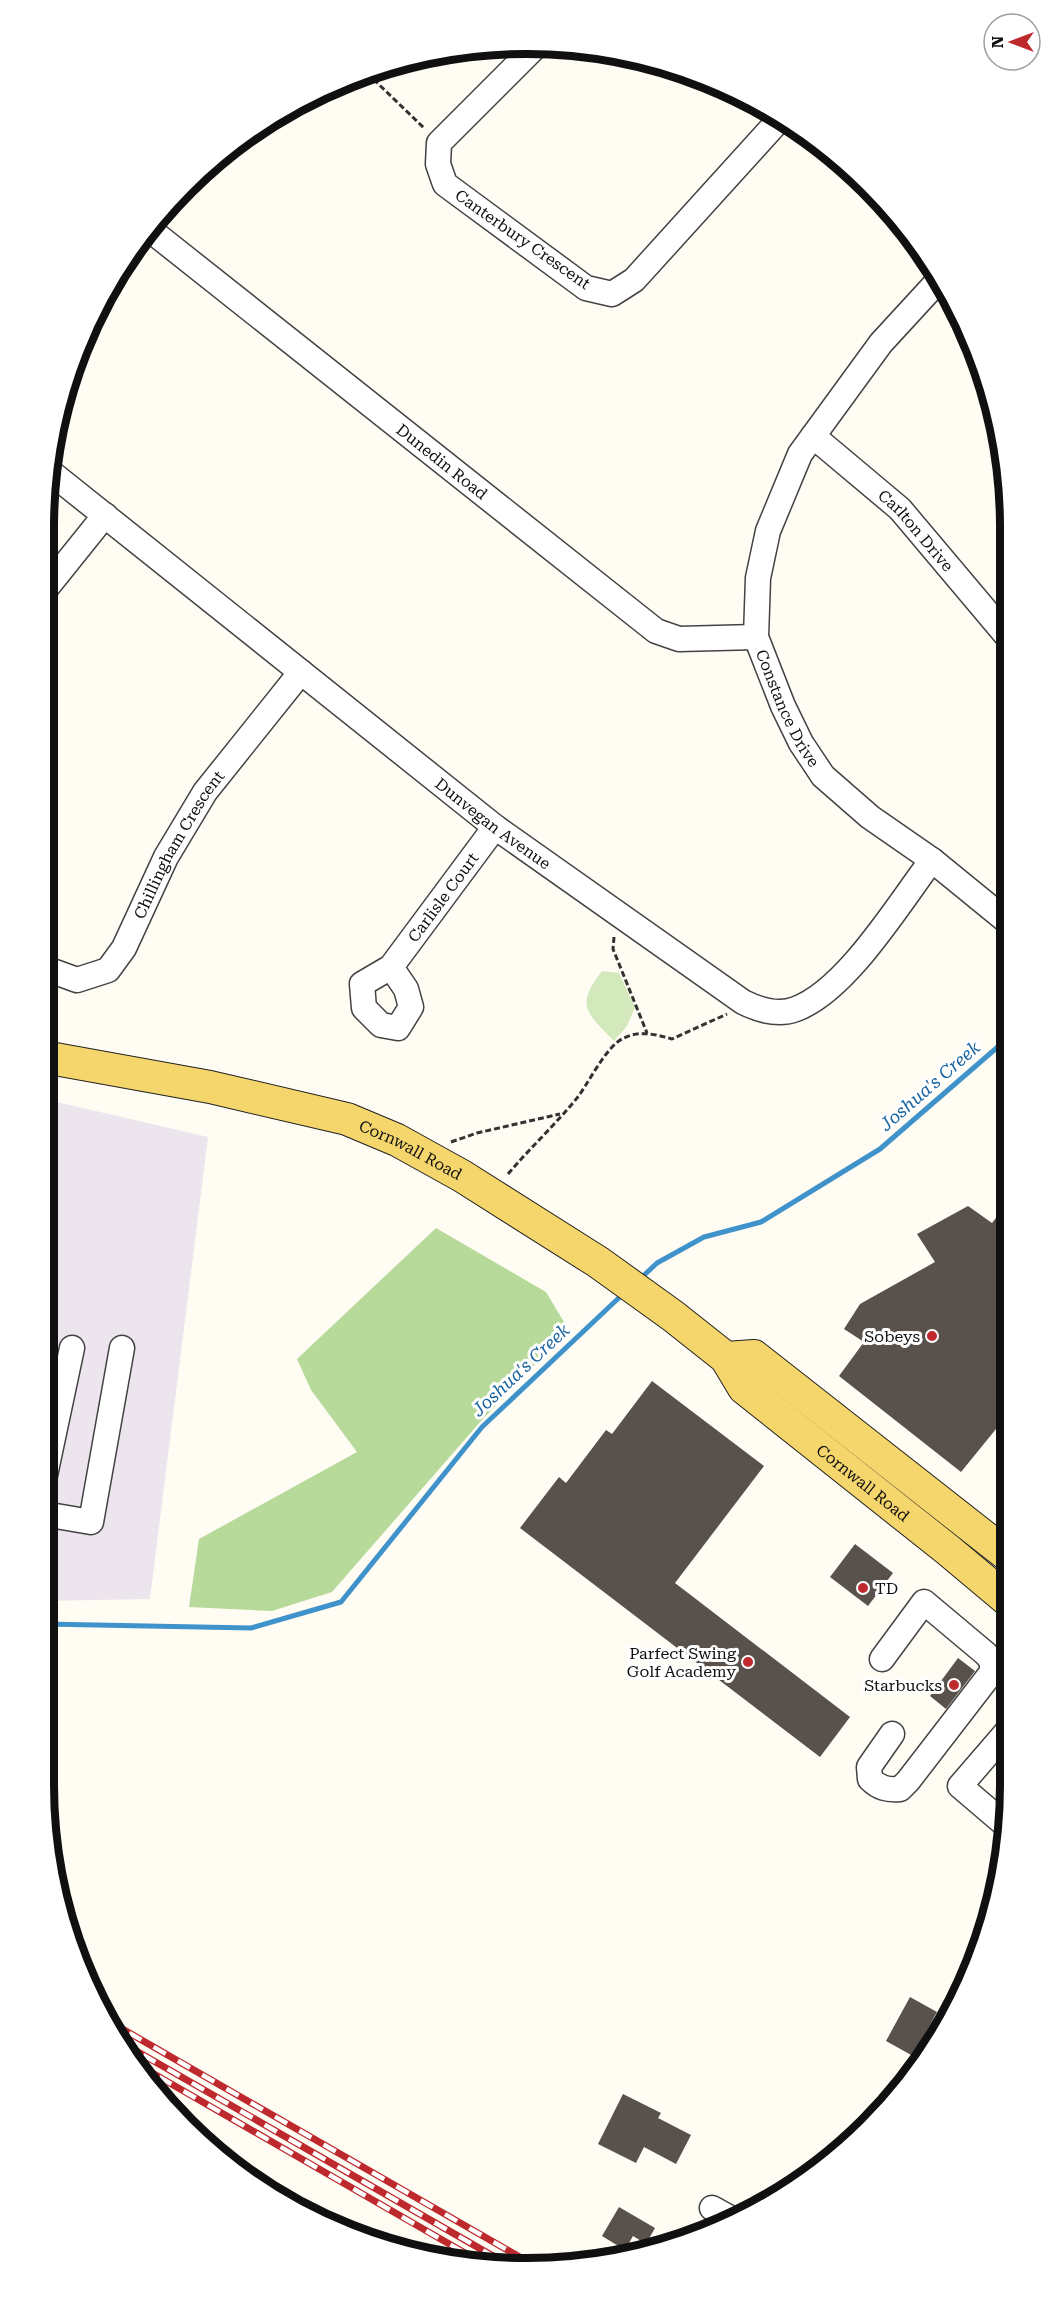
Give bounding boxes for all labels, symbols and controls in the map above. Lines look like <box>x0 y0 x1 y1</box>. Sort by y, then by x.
north arrow <box>982 12 1042 72</box>
text: N <box>988 36 1007 48</box>
street label: Canterbury Crescent <box>451 186 594 293</box>
street label: Dunedin Road <box>392 420 491 504</box>
street label: Carlton Drive <box>874 486 957 575</box>
street label: Constance Drive <box>752 647 823 771</box>
street label: Chillingham Crescent <box>130 767 228 922</box>
street label: Dunvegan Avenue <box>431 774 554 873</box>
street label: Carlisle Court <box>404 849 483 946</box>
water label: Joshua's Creek <box>875 1036 984 1135</box>
street label: Cornwall Road <box>356 1116 465 1184</box>
water label: Joshua's Creek <box>467 1319 574 1421</box>
place label: Sobeys <box>864 1327 920 1346</box>
marker: Sobeys <box>925 1329 939 1343</box>
street label: Cornwall Road <box>813 1440 913 1526</box>
place label: TD <box>875 1579 898 1598</box>
marker: TD <box>856 1581 870 1595</box>
place label: Parfect Swing Golf Academy <box>627 1644 737 1681</box>
marker: Parfect Swing Golf Academy <box>741 1655 755 1669</box>
place label: Starbucks <box>864 1676 942 1695</box>
marker: Starbucks <box>947 1678 961 1692</box>

